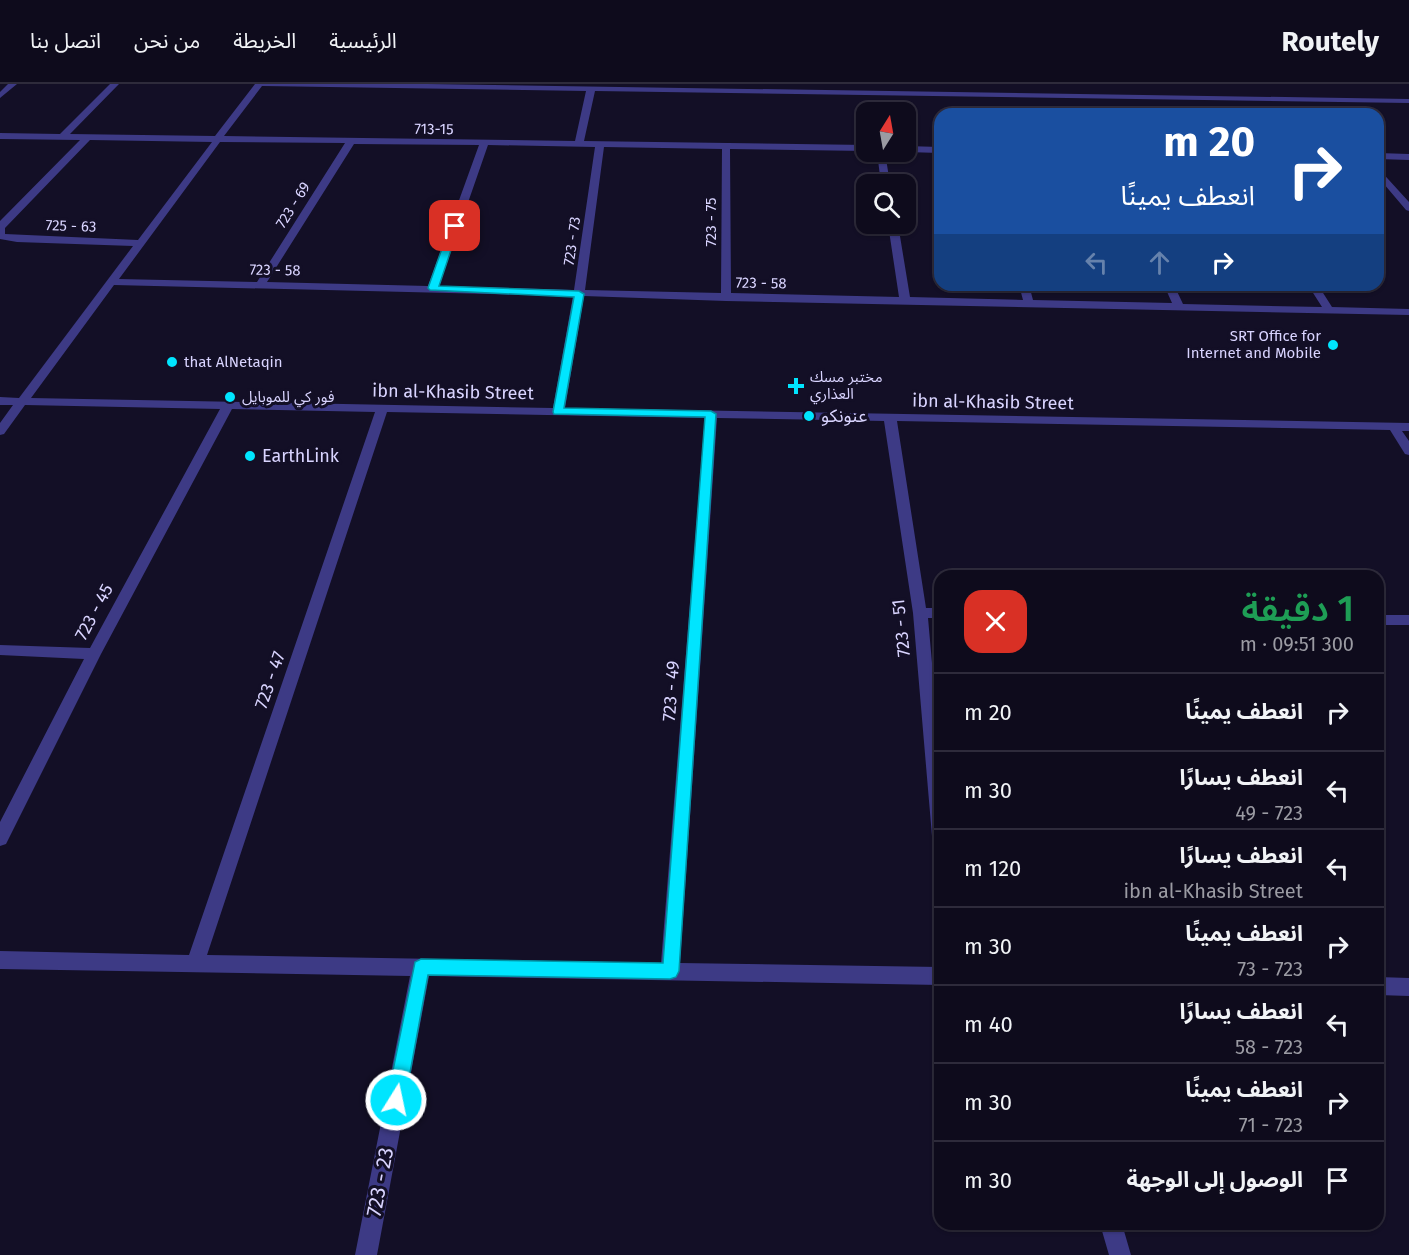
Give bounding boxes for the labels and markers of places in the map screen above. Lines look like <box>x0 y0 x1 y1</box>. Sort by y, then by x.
pin <box>429 200 480 251</box>
place label: SRT Office for Internet and Mobile <box>1186 327 1321 362</box>
marker: SRT Office for Internet and Mobile <box>1326 338 1340 352</box>
place label: that AlNetaqin <box>184 353 283 371</box>
marker: that AlNetaqin <box>165 355 179 369</box>
place label: مختبر مسك العذاري <box>810 368 883 405</box>
marker: مختبر مسك العذاري <box>787 377 805 395</box>
place label: فور كي للموبايل <box>242 388 335 408</box>
marker: فور كي للموبايل <box>223 390 237 404</box>
place label: عنونكو <box>821 405 867 427</box>
marker: عنونكو <box>802 409 816 423</box>
place label: EarthLink <box>262 445 340 467</box>
marker: EarthLink <box>243 449 257 463</box>

